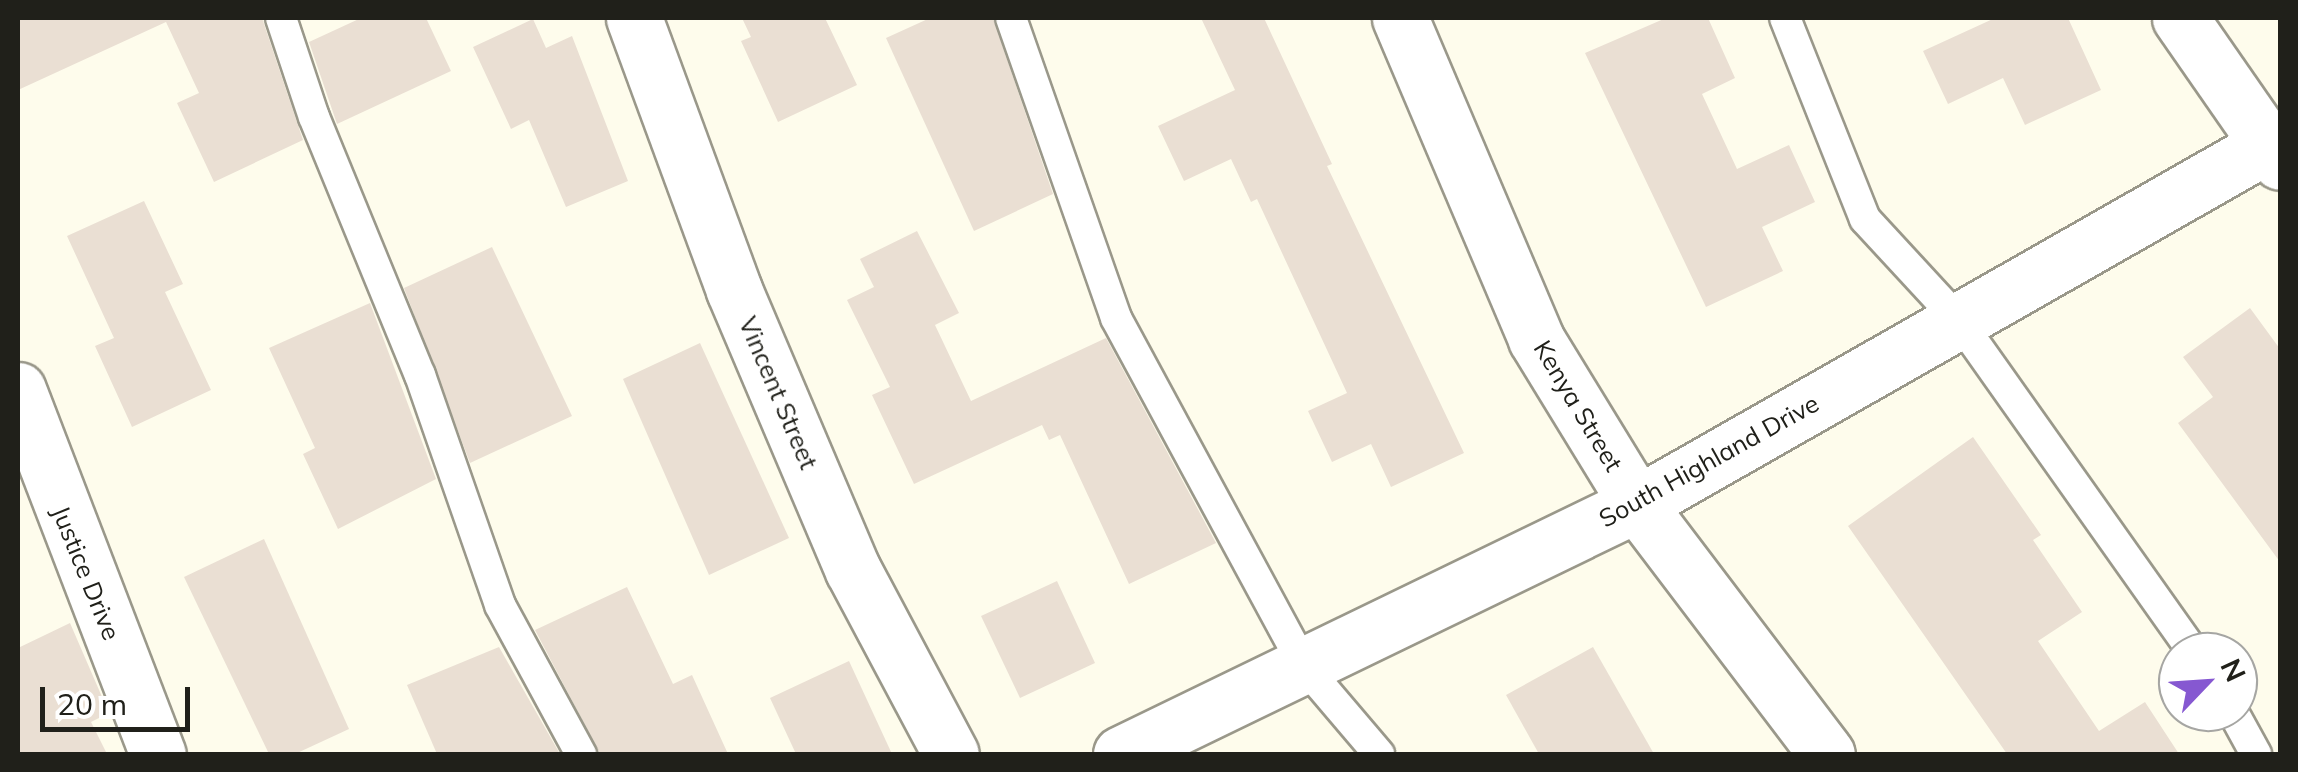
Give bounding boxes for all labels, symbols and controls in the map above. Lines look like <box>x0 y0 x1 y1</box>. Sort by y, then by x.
street label: Vincent Street <box>732 312 824 474</box>
street label: Kenya Street <box>1527 335 1629 477</box>
street label: South Highland Drive <box>1594 388 1824 534</box>
street label: Justice Drive <box>45 501 127 645</box>
north arrow <box>2158 632 2258 732</box>
text: N <box>2213 653 2254 687</box>
scale bar <box>45 667 195 729</box>
text: 20 m <box>57 685 127 723</box>

